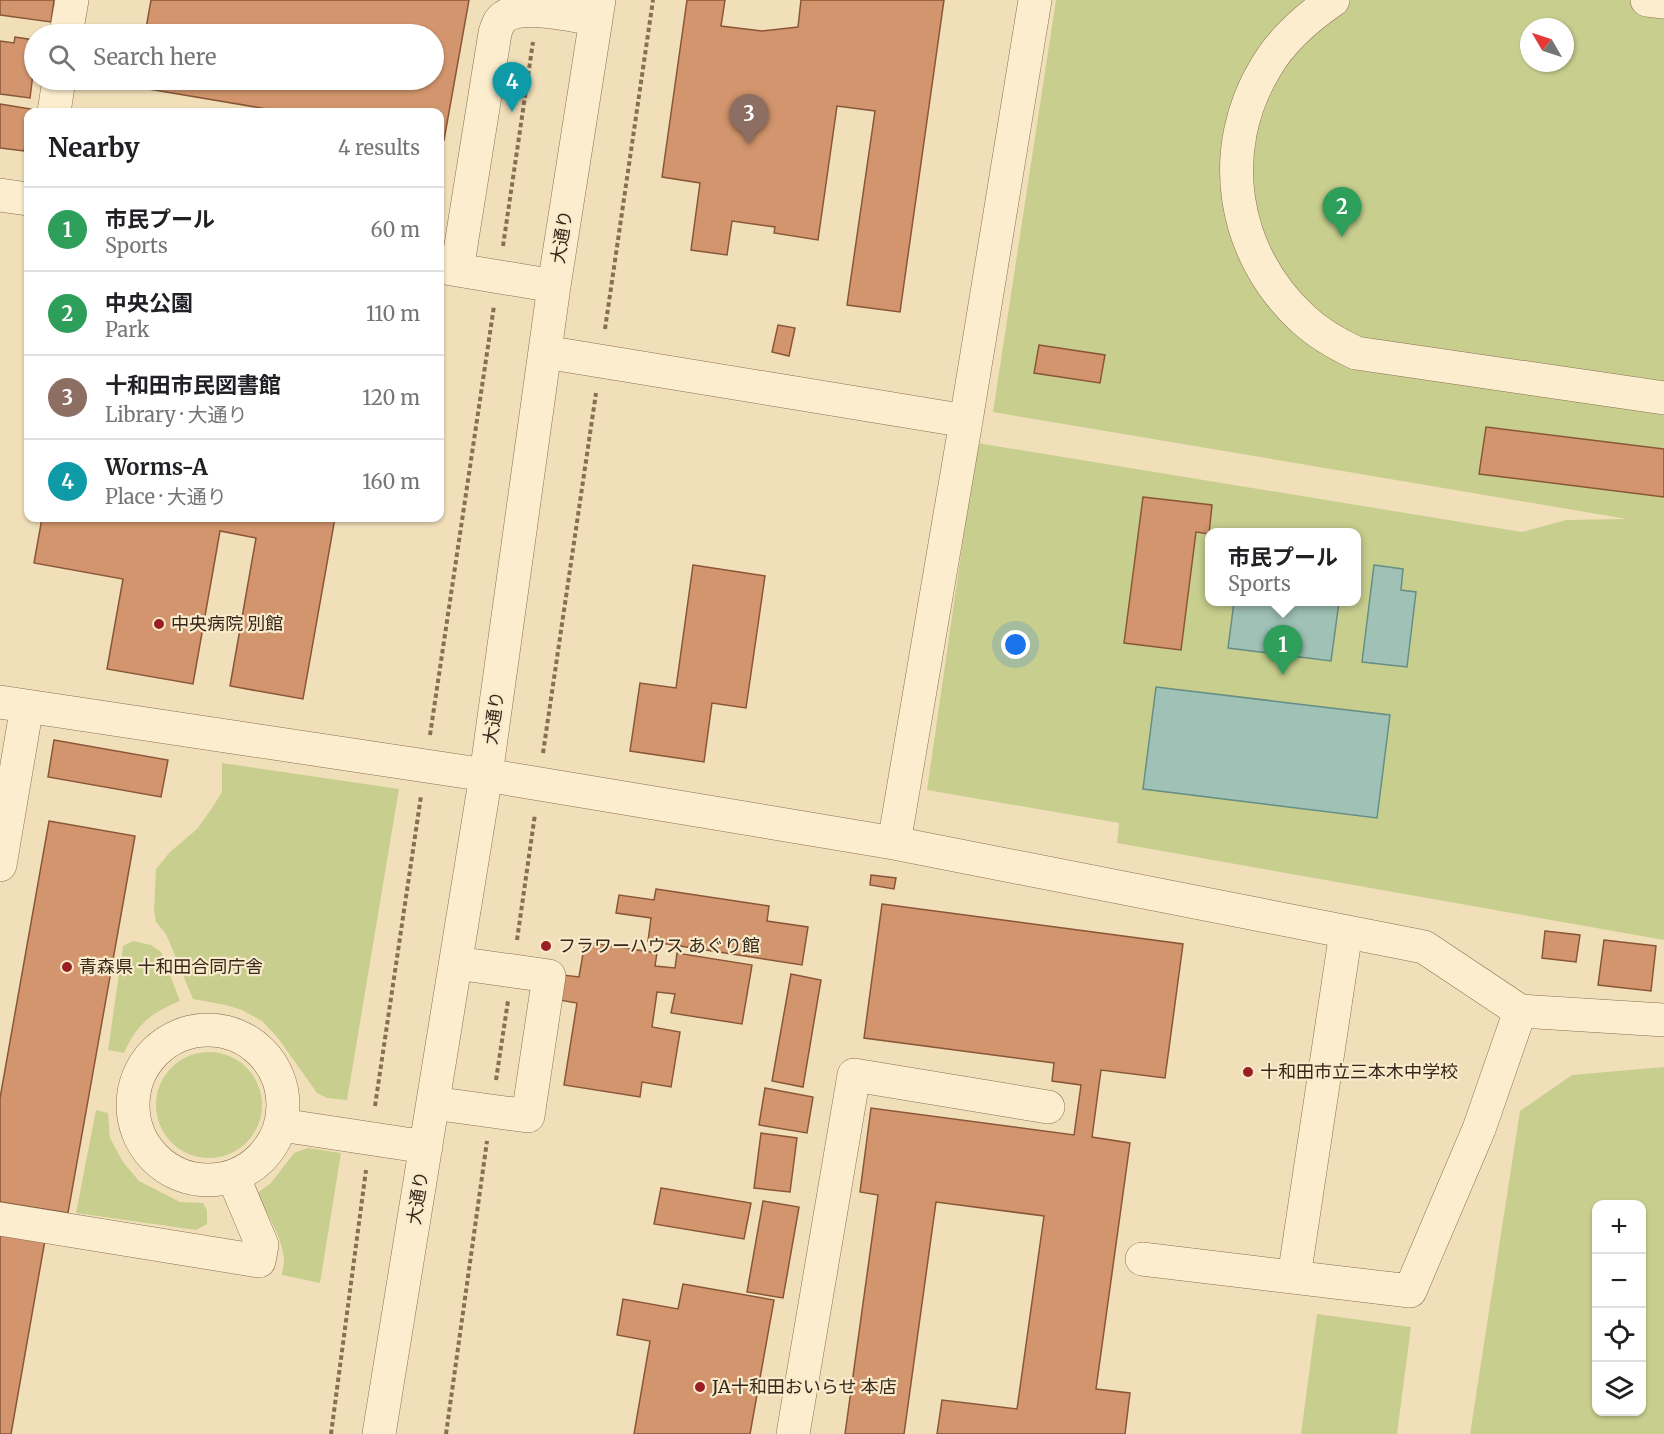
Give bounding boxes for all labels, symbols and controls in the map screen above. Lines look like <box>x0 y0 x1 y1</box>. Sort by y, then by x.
north arrow <box>1520 18 1574 72</box>
search box <box>24 24 444 90</box>
icon: search <box>45 41 78 74</box>
text: Search here <box>93 43 216 71</box>
pin: 4 <box>492 63 532 112</box>
pin: 3 <box>730 94 768 144</box>
text: Nearby <box>48 131 140 164</box>
text: 4 results <box>338 135 420 160</box>
pin: 2 <box>1322 188 1362 237</box>
text: 市民プール <box>105 205 215 233</box>
street label: 大通り <box>546 208 577 265</box>
text: 1 <box>63 217 72 242</box>
text: 60 m <box>370 217 420 242</box>
text: Sports <box>105 233 168 258</box>
text: 中央公園 <box>105 289 193 317</box>
text: 2 <box>62 301 73 326</box>
text: 110 m <box>366 301 420 326</box>
text: Park <box>105 317 149 342</box>
text: 十和田市民図書館 <box>105 371 281 399</box>
text: 3 <box>62 385 73 410</box>
text: 120 m <box>362 385 420 410</box>
text: Library · 大通り <box>105 402 248 427</box>
text: Worms-A <box>105 453 208 481</box>
text: 4 <box>61 469 74 494</box>
text: 160 m <box>362 469 420 494</box>
text: Place · 大通り <box>105 484 227 509</box>
popup <box>1205 528 1361 606</box>
text: 市民プール <box>1228 543 1338 571</box>
text: Sports <box>1228 571 1291 596</box>
place label: 中央病院 別館 <box>171 612 283 635</box>
marker: 中央病院 別館 <box>152 617 166 631</box>
pin: 1 <box>1264 626 1302 675</box>
your location <box>1001 630 1030 659</box>
street label: 大通り <box>478 690 509 746</box>
place label: フラワーハウス あぐり館 <box>558 934 760 957</box>
marker: フラワーハウス あぐり館 <box>539 939 553 953</box>
place label: 青森県 十和田合同庁舎 <box>79 955 263 978</box>
marker: 青森県 十和田合同庁舎 <box>60 960 74 974</box>
place label: 十和田市立三本木中学校 <box>1260 1060 1458 1083</box>
marker: 十和田市立三本木中学校 <box>1241 1065 1255 1079</box>
street label: 大通り <box>402 1169 433 1226</box>
map controls <box>1592 1200 1646 1416</box>
button: + <box>1592 1200 1646 1254</box>
button: − <box>1592 1254 1646 1308</box>
button: locate <box>1592 1308 1646 1362</box>
button: layers <box>1592 1362 1646 1416</box>
place label: JA十和田おいらせ 本店 <box>711 1375 897 1398</box>
marker: JA十和田おいらせ 本店 <box>693 1380 707 1394</box>

